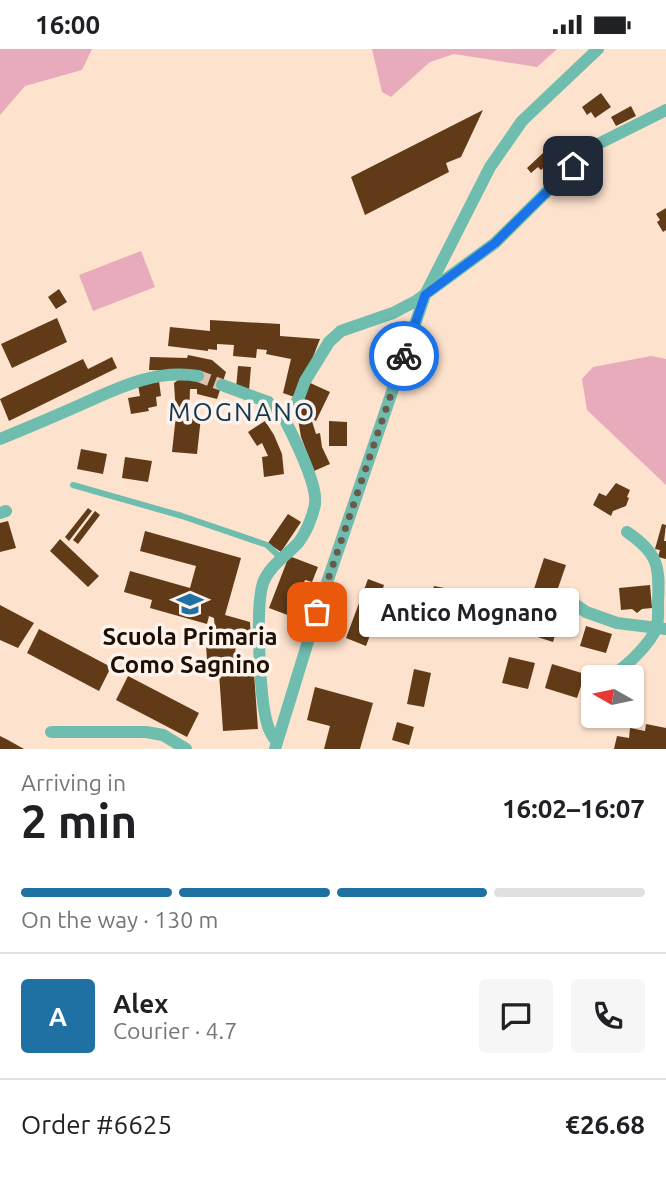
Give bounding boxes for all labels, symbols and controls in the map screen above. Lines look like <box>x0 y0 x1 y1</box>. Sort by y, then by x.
text: 16:00 <box>35 10 100 39</box>
pin <box>543 136 603 196</box>
icon: home <box>554 147 592 185</box>
courier <box>369 321 439 391</box>
icon: bike <box>385 337 423 375</box>
district label: MOGNANO <box>168 397 316 426</box>
pin <box>287 582 347 642</box>
callout: Antico Mognano <box>359 587 580 637</box>
school or university icon: Scuola Primaria Como Sagnino <box>175 589 205 619</box>
icon: bag <box>298 593 336 631</box>
text: Antico Mognano <box>380 600 558 625</box>
place label: Scuola Primaria Como Sagnino <box>102 623 278 678</box>
north arrow <box>581 665 644 728</box>
map controls <box>581 665 644 728</box>
text: Arriving in <box>21 770 126 795</box>
text: 16:02–16:07 <box>502 794 645 823</box>
text: 2 min <box>21 795 137 847</box>
text: On the way · 130 m <box>21 907 218 932</box>
button: chat <box>479 979 553 1053</box>
button: phone <box>571 979 645 1053</box>
text: Alex <box>113 989 168 1018</box>
text: A <box>49 1002 67 1031</box>
text: Courier · 4.7 <box>113 1018 237 1043</box>
text: Order #6625 <box>21 1110 172 1139</box>
text: €26.68 <box>565 1110 645 1139</box>

